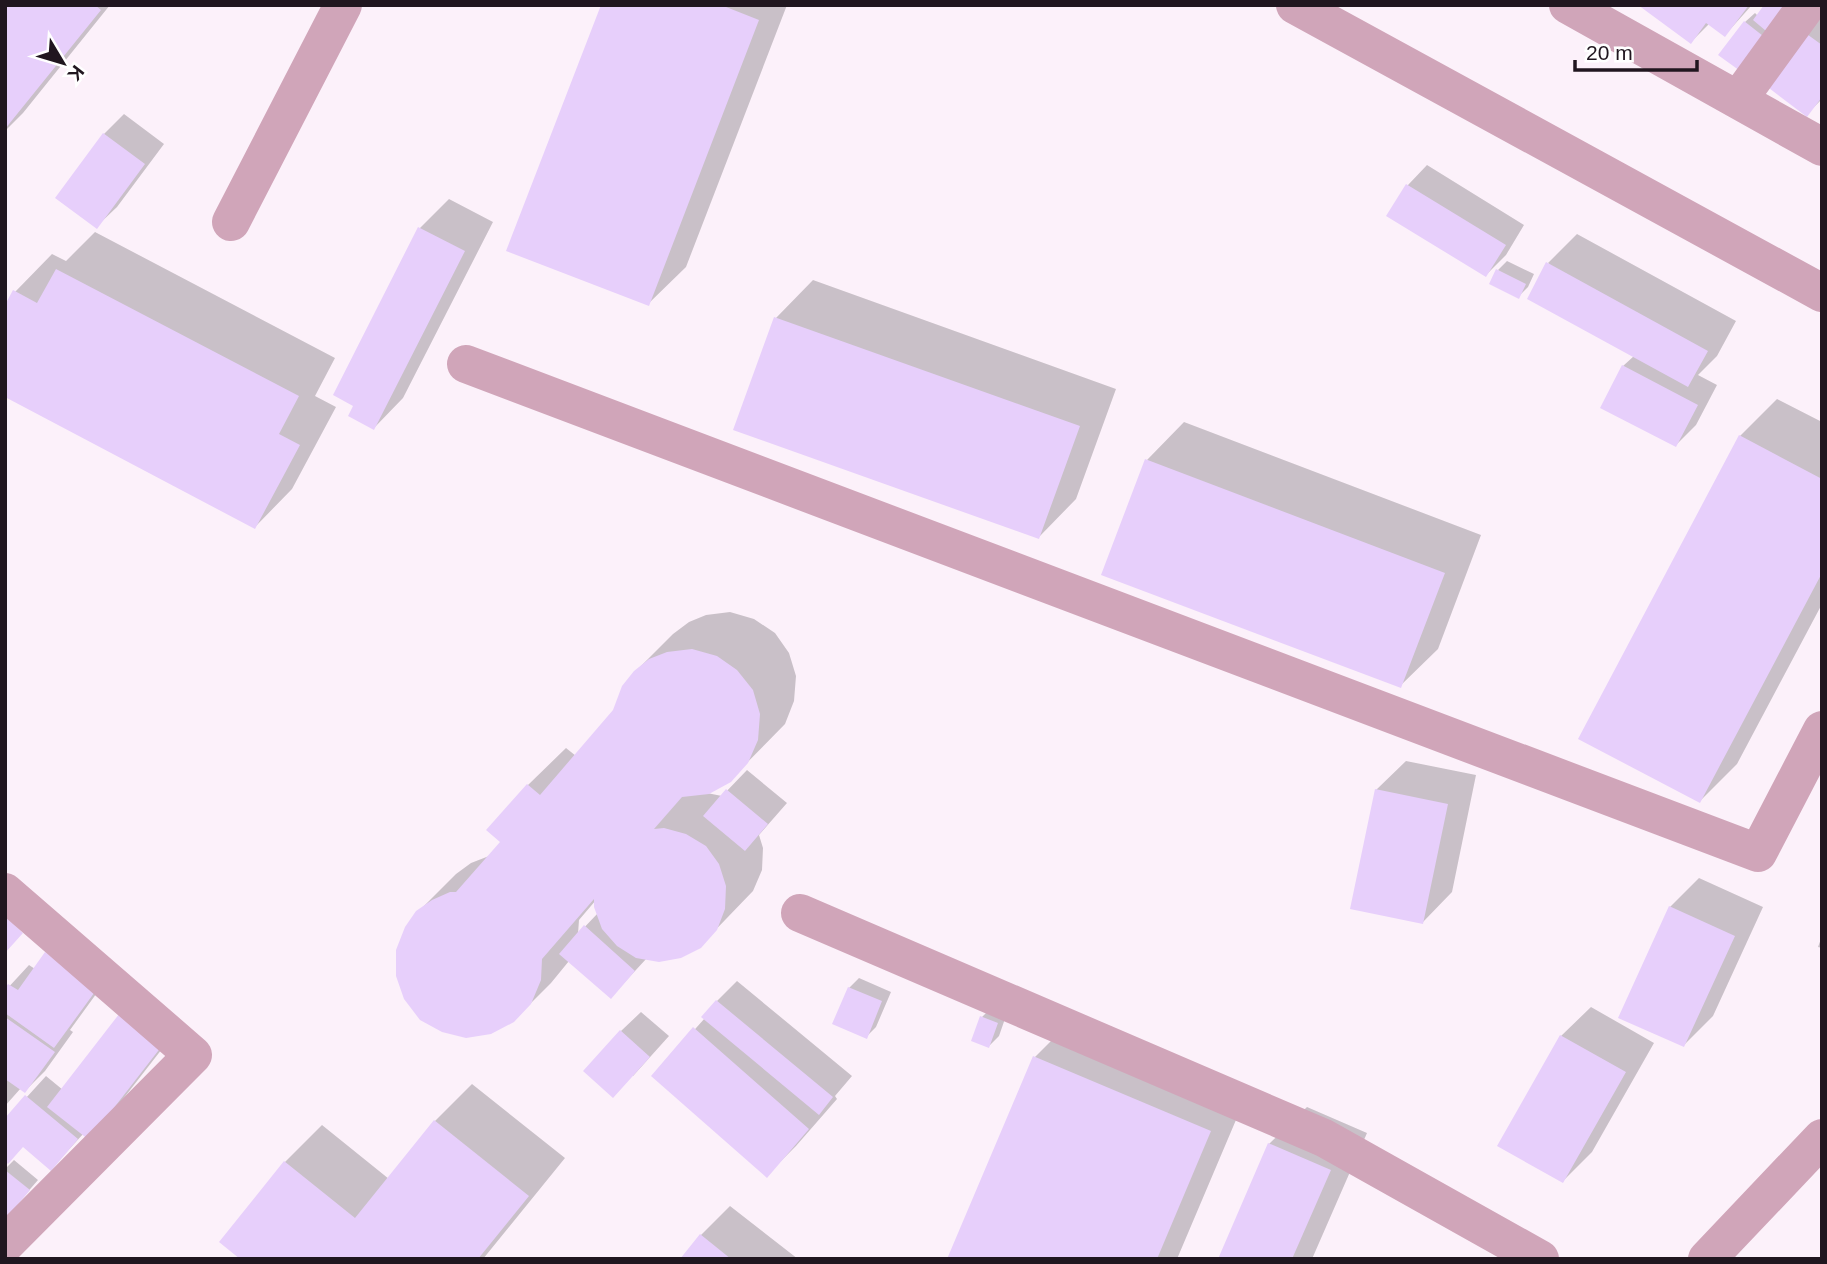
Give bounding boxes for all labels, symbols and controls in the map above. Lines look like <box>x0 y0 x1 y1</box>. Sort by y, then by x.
north arrow <box>28 28 98 98</box>
scale bar <box>1575 28 1698 72</box>
text: 20 m <box>1586 41 1633 64</box>
text: K <box>63 61 89 85</box>

